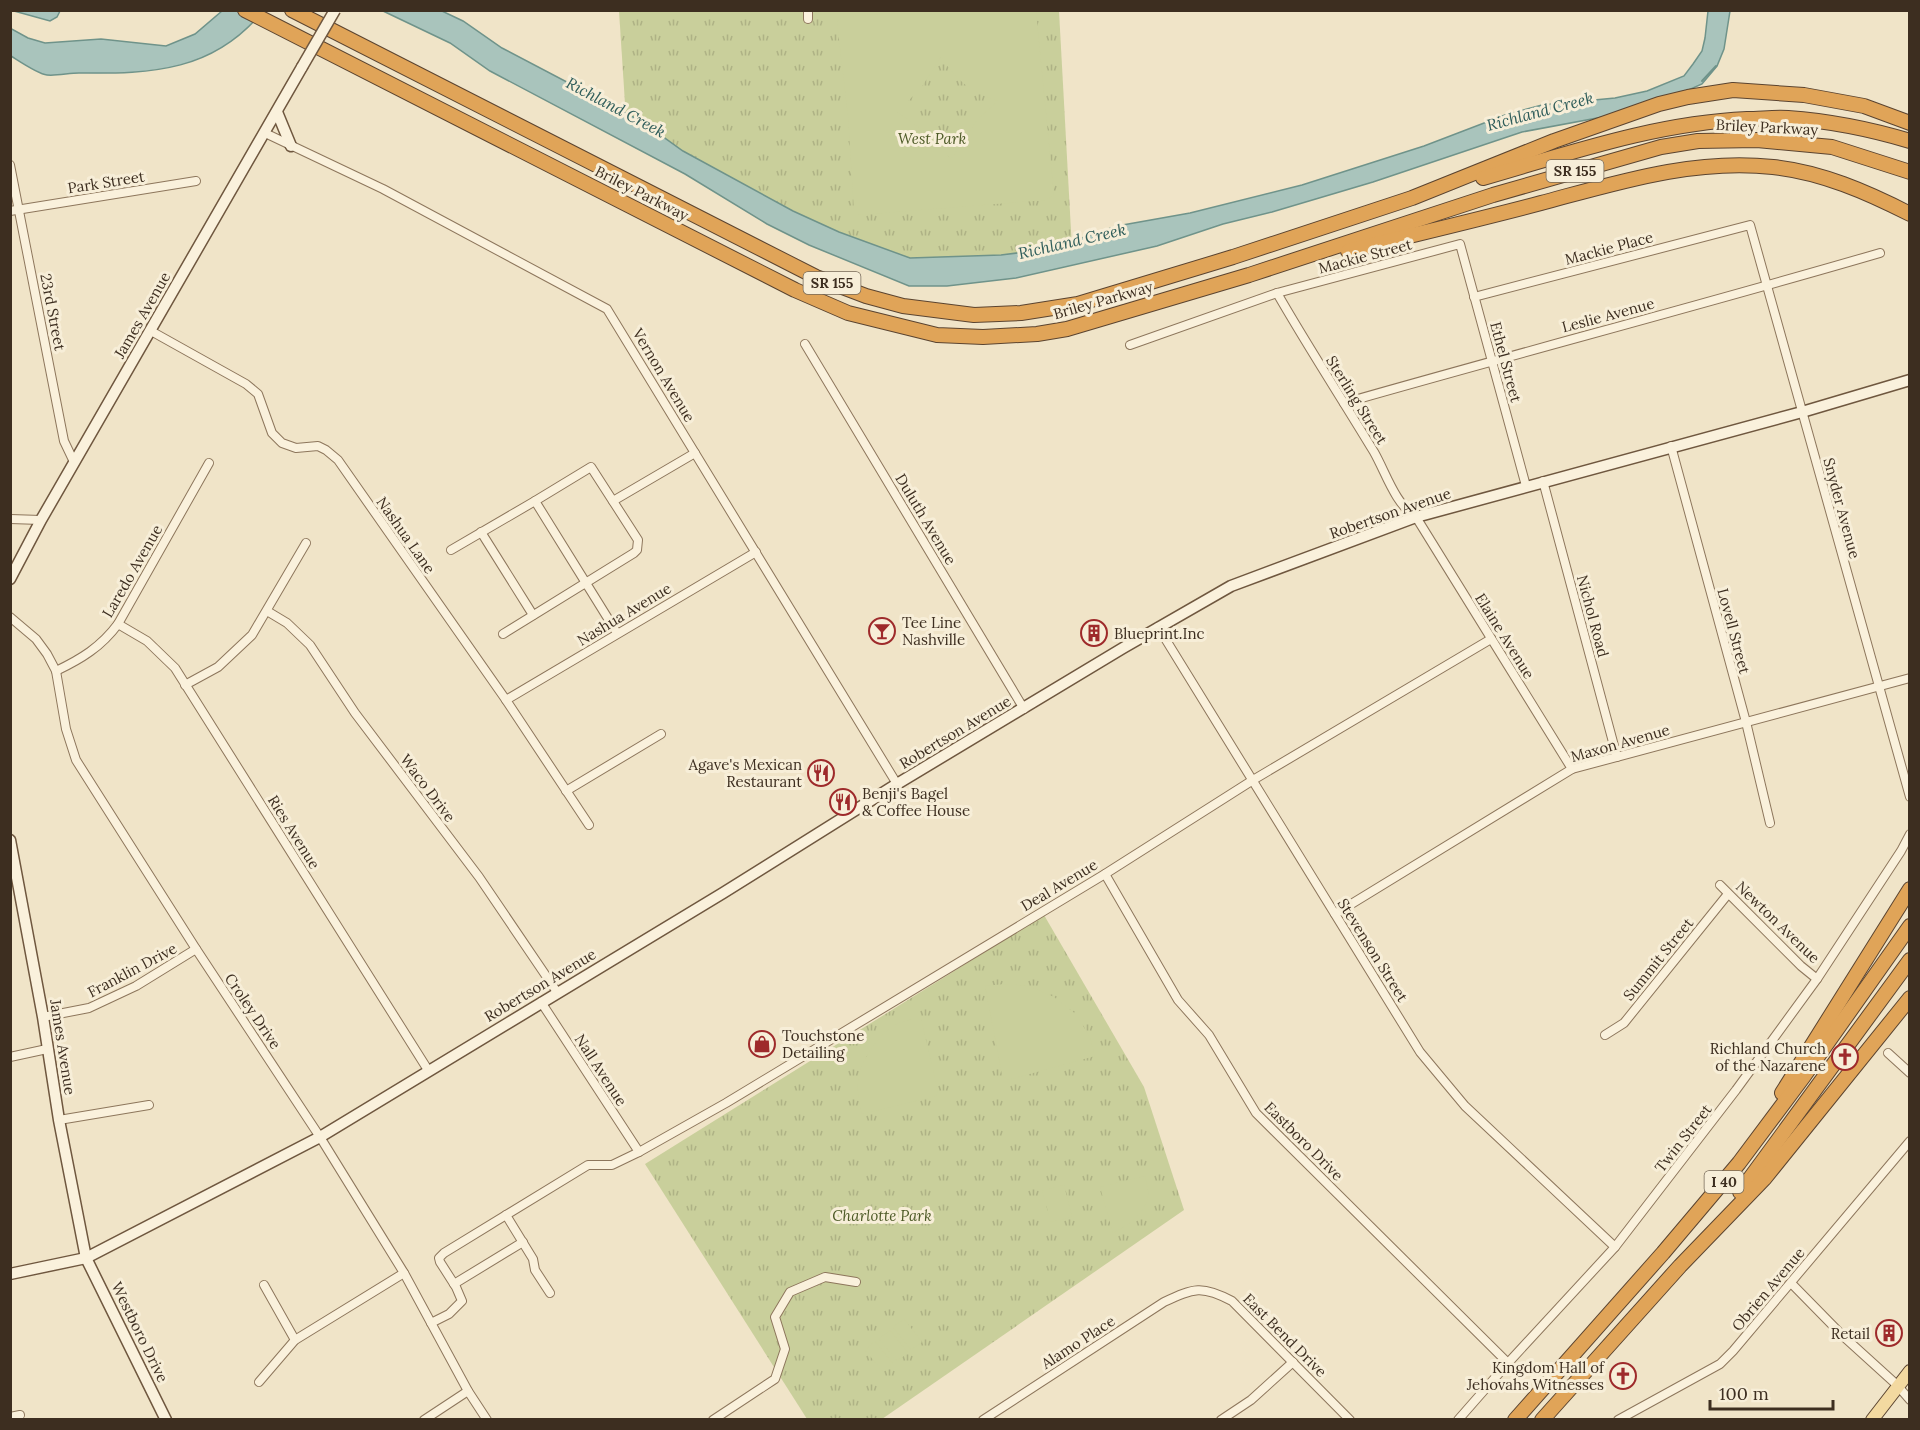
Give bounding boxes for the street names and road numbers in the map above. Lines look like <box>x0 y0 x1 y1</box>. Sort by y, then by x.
street label: Briley Parkway <box>1715 115 1819 139</box>
road number: SR 155 <box>1546 160 1604 182</box>
street label: Briley Parkway <box>592 161 692 225</box>
street label: Park Street <box>66 167 146 197</box>
street label: Mackie Place <box>1563 227 1655 269</box>
street label: Mackie Street <box>1316 234 1414 278</box>
street label: James Avenue <box>109 268 174 362</box>
street label: 23rd Street <box>36 272 70 352</box>
road number: SR 155 <box>804 272 860 294</box>
street label: Briley Parkway <box>1051 277 1155 323</box>
street label: Leslie Avenue <box>1560 294 1656 336</box>
street label: Ethel Street <box>1486 320 1526 405</box>
street label: Vernon Avenue <box>628 324 699 425</box>
street label: Sterling Street <box>1322 352 1392 448</box>
street label: Snyder Avenue <box>1819 455 1865 561</box>
street label: Duluth Avenue <box>891 470 961 568</box>
street label: Robertson Avenue <box>1327 483 1453 543</box>
street label: Nashua Lane <box>373 493 439 577</box>
street label: Laredo Avenue <box>98 521 166 621</box>
street label: Nichol Road <box>1573 573 1613 659</box>
street label: Nashua Avenue <box>573 578 675 650</box>
street label: Lovell Street <box>1713 586 1755 676</box>
street label: Elaine Avenue <box>1471 590 1539 682</box>
street label: Robertson Avenue <box>896 691 1014 773</box>
street label: Maxon Avenue <box>1568 720 1672 766</box>
street label: Waco Drive <box>396 750 460 826</box>
street label: Ries Avenue <box>264 792 324 872</box>
street label: Deal Avenue <box>1017 855 1101 915</box>
street label: Newton Avenue <box>1732 877 1824 967</box>
street label: Stevenson Street <box>1334 895 1413 1005</box>
street label: Summit Street <box>1619 914 1697 1004</box>
street label: Franklin Drive <box>84 939 180 1001</box>
street label: Robertson Avenue <box>481 944 599 1026</box>
street label: Croley Drive <box>221 970 285 1052</box>
street label: James Avenue <box>46 997 80 1096</box>
street label: Nall Avenue <box>571 1030 631 1110</box>
street label: Eastboro Drive <box>1261 1098 1347 1184</box>
street label: Twin Street <box>1650 1100 1716 1176</box>
road number: I 40 <box>1704 1171 1744 1193</box>
street label: Obrien Avenue <box>1727 1243 1809 1335</box>
street label: Westboro Drive <box>107 1279 173 1385</box>
street label: East Bend Drive <box>1239 1289 1331 1381</box>
street label: Alamo Place <box>1037 1311 1118 1373</box>

